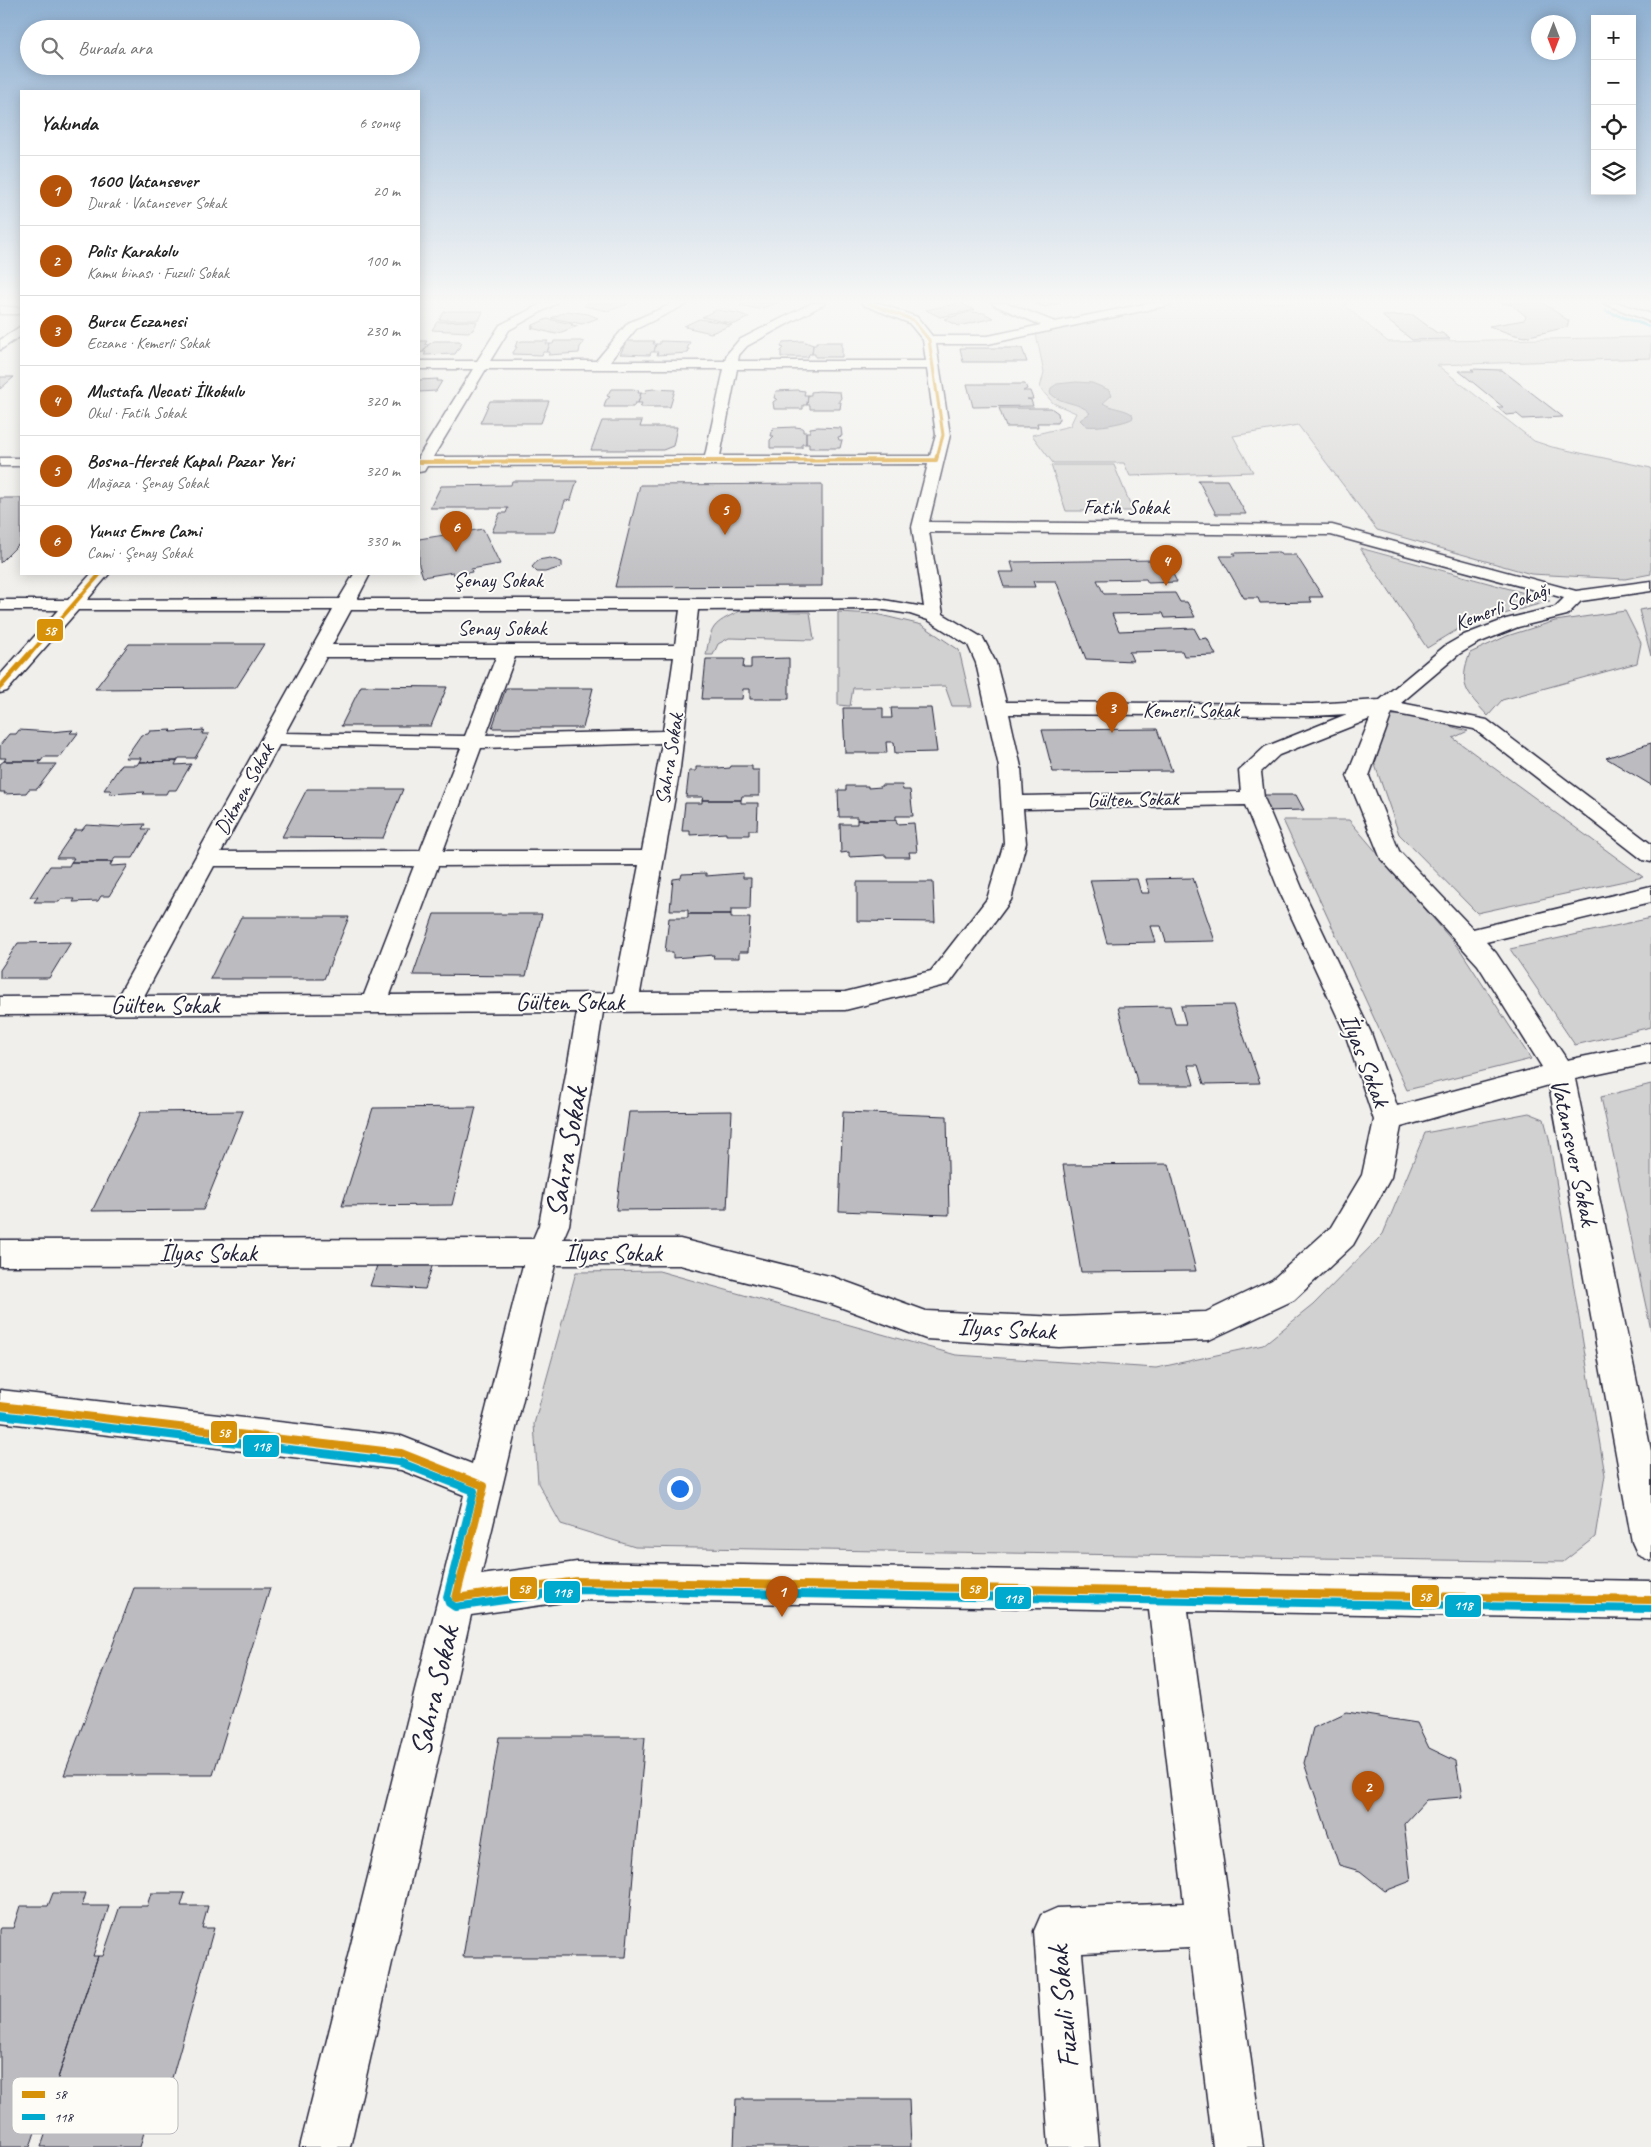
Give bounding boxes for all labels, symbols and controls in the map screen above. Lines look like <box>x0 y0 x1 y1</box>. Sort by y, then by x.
north arrow <box>1531 15 1576 60</box>
map controls <box>1591 15 1636 195</box>
button: + <box>1591 15 1636 60</box>
search box <box>20 20 420 75</box>
icon: search <box>38 34 66 62</box>
text: Burada ara <box>78 36 152 60</box>
button: − <box>1591 60 1636 105</box>
button: locate <box>1591 105 1636 150</box>
text: Yakında <box>40 110 98 136</box>
text: 6 sonuç <box>359 113 400 133</box>
button: layers <box>1591 150 1636 195</box>
text: 1600 Vatansever <box>87 169 198 193</box>
text: 1 <box>52 181 60 201</box>
text: 20 m <box>373 181 400 201</box>
text: Durak · Vatansever Sokak <box>87 193 226 213</box>
text: Polis Karakolu <box>87 239 177 263</box>
text: 2 <box>52 251 60 271</box>
text: 100 m <box>366 251 400 271</box>
text: Kamu binası · Fuzuli Sokak <box>87 263 229 283</box>
text: Burcu Eczanesi <box>87 309 186 333</box>
text: 3 <box>52 321 60 341</box>
text: 230 m <box>366 321 400 341</box>
text: Eczane · Kemerli Sokak <box>87 333 210 353</box>
text: Mustafa Necati İlkokulu <box>87 379 244 403</box>
text: 4 <box>52 391 60 411</box>
text: 320 m <box>366 391 400 411</box>
text: Okul · Fatih Sokak <box>87 403 186 423</box>
text: Bosna-Hersek Kapalı Pazar Yeri <box>87 449 293 473</box>
text: 5 <box>53 461 59 481</box>
text: 320 m <box>366 461 400 481</box>
text: Mağaza · Şenay Sokak <box>87 473 208 493</box>
pin: 5 <box>709 494 741 535</box>
street label: Fatih Sokak <box>1083 494 1171 520</box>
pin: 6 <box>440 511 472 552</box>
text: Yunus Emre Cami <box>87 519 201 543</box>
text: 6 <box>52 531 60 551</box>
text: 330 m <box>366 531 400 551</box>
text: Cami · Şenay Sokak <box>87 543 192 563</box>
pin: 4 <box>1150 545 1182 586</box>
street label: Şenay Sokak <box>453 567 545 593</box>
street label: Kemerli Sokağı <box>1451 576 1554 636</box>
street label: Senay Sokak <box>458 615 549 641</box>
line badge: 58 <box>36 618 64 642</box>
text: 58 <box>44 622 58 639</box>
pin: 3 <box>1096 692 1128 733</box>
street label: Kemerli Sokak <box>1143 697 1240 723</box>
street label: Sahra Sokak <box>649 709 689 807</box>
street label: Dikmen Sokak <box>208 738 280 839</box>
street label: Gülten Sokak <box>1087 785 1180 813</box>
street label: Gülten Sokak <box>516 986 626 1018</box>
street label: Gülten Sokak <box>111 989 221 1021</box>
street label: İlyas Sokak <box>1333 1009 1398 1113</box>
street label: Vatansever Sokak <box>1543 1076 1606 1230</box>
street label: Sahra Sokak <box>536 1082 596 1220</box>
street label: İlyas Sokak <box>159 1237 259 1269</box>
street label: İlyas Sokak <box>564 1237 664 1269</box>
street label: İlyas Sokak <box>957 1310 1059 1348</box>
line badge: 58 <box>210 1420 238 1444</box>
text: 58 <box>218 1424 232 1441</box>
line badge: 118 <box>242 1434 280 1458</box>
text: 118 <box>252 1438 272 1455</box>
your location <box>667 1476 693 1502</box>
line badge: 58 <box>509 1576 538 1600</box>
pin: 1 <box>766 1576 798 1617</box>
line badge: 58 <box>960 1576 989 1600</box>
text: 58 <box>518 1580 532 1597</box>
line badge: 118 <box>543 1580 581 1604</box>
text: 58 <box>968 1580 982 1597</box>
text: 118 <box>553 1584 573 1601</box>
line badge: 58 <box>1411 1584 1440 1608</box>
line badge: 118 <box>994 1586 1032 1610</box>
text: 58 <box>1419 1588 1433 1605</box>
text: 118 <box>1004 1590 1024 1607</box>
line badge: 118 <box>1444 1594 1482 1618</box>
text: 118 <box>1454 1597 1474 1614</box>
street label: Sahra Sokak <box>401 1621 468 1759</box>
pin: 2 <box>1352 1771 1384 1812</box>
street label: Fuzuli Sokak <box>1039 1942 1087 2070</box>
legend <box>12 2077 178 2134</box>
text: 58 <box>54 2086 68 2103</box>
text: 118 <box>54 2109 75 2126</box>

